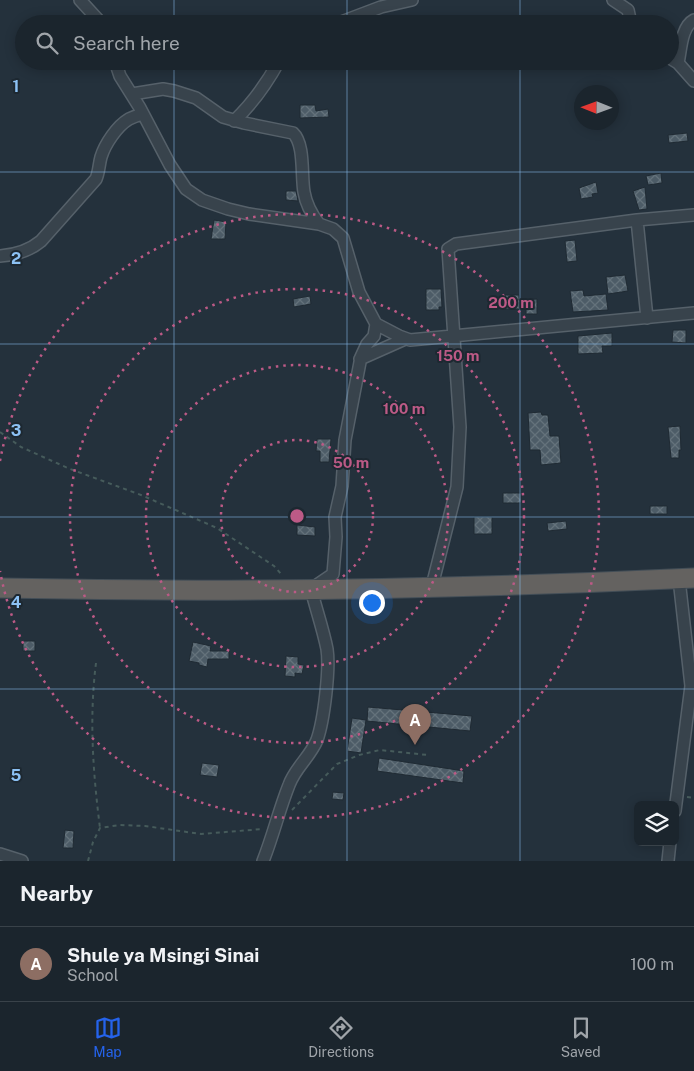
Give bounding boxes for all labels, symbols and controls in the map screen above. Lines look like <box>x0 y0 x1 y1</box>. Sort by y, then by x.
search box <box>15 15 679 70</box>
icon: search <box>33 29 61 57</box>
text: Search here <box>73 32 180 54</box>
text: 1 <box>13 77 19 96</box>
north arrow <box>574 85 619 130</box>
text: 2 <box>11 249 21 268</box>
text: 200 m <box>488 294 534 311</box>
text: 150 m <box>436 347 480 364</box>
text: 100 m <box>383 400 425 417</box>
text: 3 <box>11 421 21 440</box>
text: 50 m <box>333 454 369 471</box>
centre of rings <box>288 507 306 525</box>
your location <box>359 590 385 616</box>
text: 4 <box>11 593 22 612</box>
pin: A <box>399 704 431 745</box>
text: 5 <box>11 766 22 785</box>
map controls <box>634 801 679 846</box>
button: layers <box>634 801 679 846</box>
text: Nearby <box>20 881 93 906</box>
text: Shule ya Msingi Sinai <box>67 944 259 966</box>
text: A <box>30 955 42 974</box>
text: 100 m <box>630 955 674 974</box>
text: School <box>67 966 118 985</box>
tab: Map <box>93 1014 122 1060</box>
tab: Directions <box>308 1014 374 1060</box>
tab: Saved <box>561 1014 601 1060</box>

